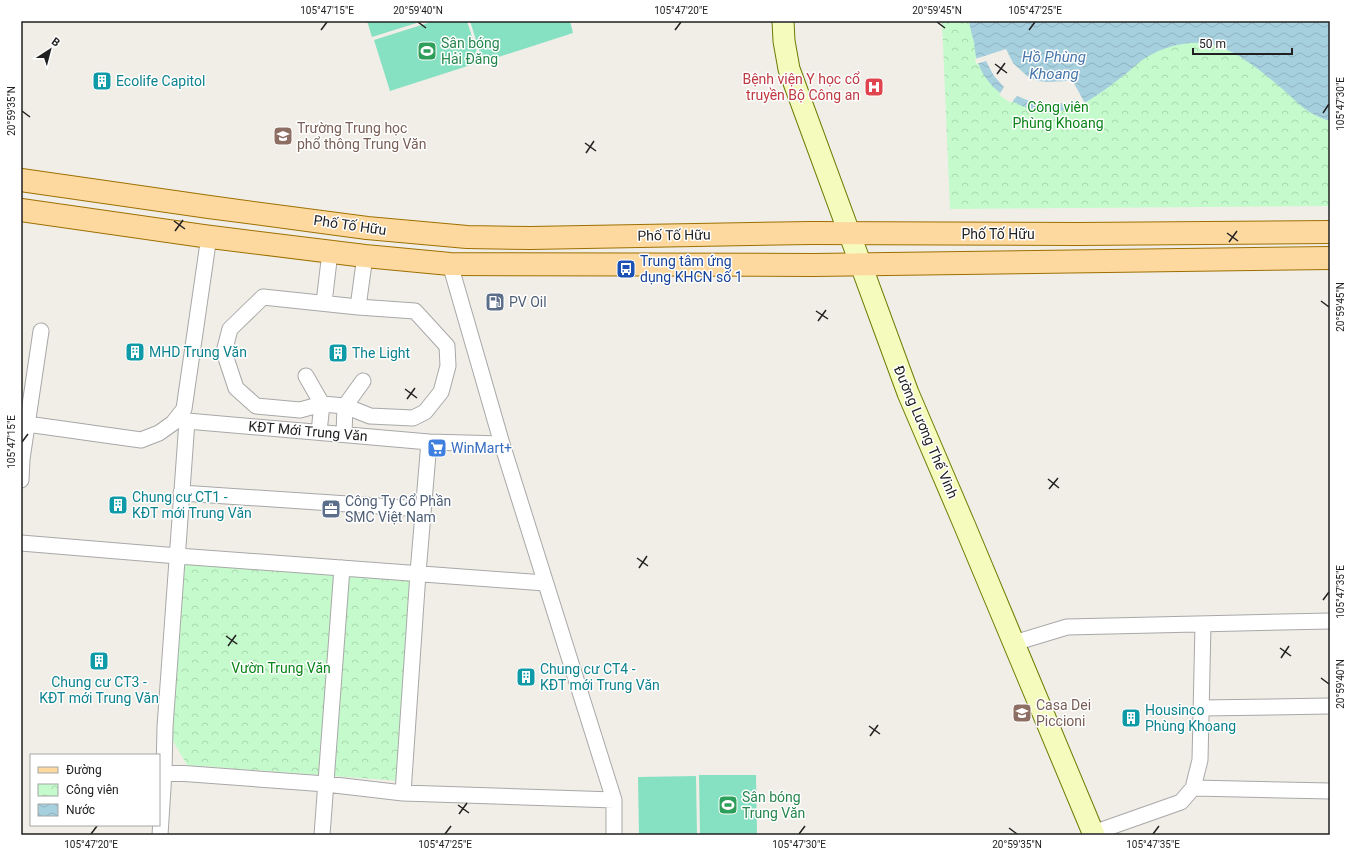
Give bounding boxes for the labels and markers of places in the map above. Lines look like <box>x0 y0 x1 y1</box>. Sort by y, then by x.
place label: Sân bóng Hải Đăng <box>441 35 500 67</box>
sports icon: Sân bóng Hải Đăng <box>416 40 438 62</box>
building icon: Ecolife Capitol <box>91 70 113 92</box>
place label: Bệnh viện Y học cổ truyền Bộ Công an <box>742 71 860 103</box>
place label: Ecolife Capitol <box>116 73 205 89</box>
hospital icon: Bệnh viện Y học cổ truyền Bộ Công an <box>863 76 885 98</box>
place label: Trường Trung học phổ thông Trung Văn <box>297 120 426 152</box>
school or university icon: Trường Trung học phổ thông Trung Văn <box>272 125 294 147</box>
place label: Trung tâm ứng dụng KHCN số 1 <box>640 253 743 285</box>
bus stop icon: Trung tâm ứng dụng KHCN số 1 <box>615 258 637 280</box>
fuel station icon: PV Oil <box>484 291 506 313</box>
place label: PV Oil <box>509 294 547 310</box>
building icon: MHD Trung Văn <box>124 341 146 363</box>
building icon: The Light <box>327 342 349 364</box>
place label: MHD Trung Văn <box>149 344 247 360</box>
place label: The Light <box>352 345 410 361</box>
supermarket icon: WinMart+ <box>426 437 448 459</box>
place label: WinMart+ <box>451 440 512 456</box>
place label: Chung cư CT1 - KĐT mới Trung Văn <box>132 489 252 521</box>
place label: Công Ty Cổ Phần SMC Việt Nam <box>345 493 451 525</box>
building icon: Chung cư CT1 - KĐT mới Trung Văn <box>107 494 129 516</box>
office icon: Công Ty Cổ Phần SMC Việt Nam <box>320 498 342 520</box>
building icon: Chung cư CT3 - KĐT mới Trung Văn <box>88 650 110 672</box>
place label: Chung cư CT4 - KĐT mới Trung Văn <box>540 661 660 693</box>
building icon: Chung cư CT4 - KĐT mới Trung Văn <box>515 666 537 688</box>
place label: Chung cư CT3 - KĐT mới Trung Văn <box>39 674 159 706</box>
place label: Casa Dei Piccioni <box>1036 697 1091 729</box>
school or university icon: Casa Dei Piccioni <box>1011 702 1033 724</box>
place label: Housinco Phùng Khoang <box>1145 702 1236 734</box>
building icon: Housinco Phùng Khoang <box>1120 707 1142 729</box>
place label: Sân bóng Trung Văn <box>742 789 805 821</box>
sports icon: Sân bóng Trung Văn <box>717 794 739 816</box>

